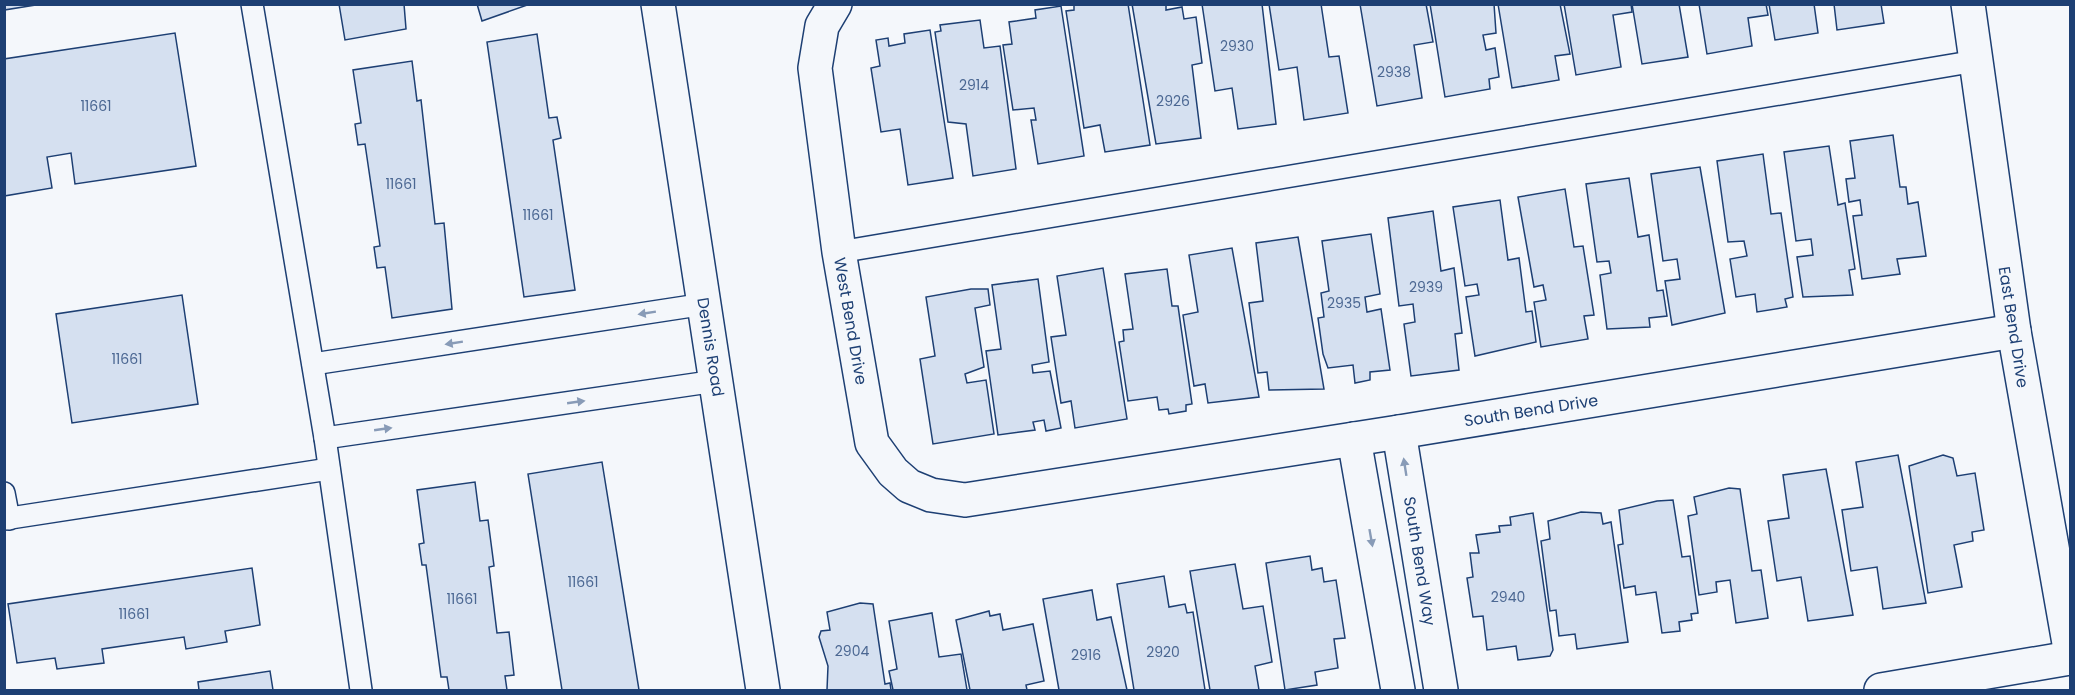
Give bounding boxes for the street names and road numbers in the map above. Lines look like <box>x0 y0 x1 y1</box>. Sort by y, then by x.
street label: West Bend Drive <box>828 255 873 387</box>
street label: East Bend Drive <box>1993 265 2034 390</box>
street label: Dennis Road <box>691 296 730 398</box>
street label: South Bend Drive <box>1462 389 1600 432</box>
street label: South Bend Way <box>1398 495 1441 627</box>

